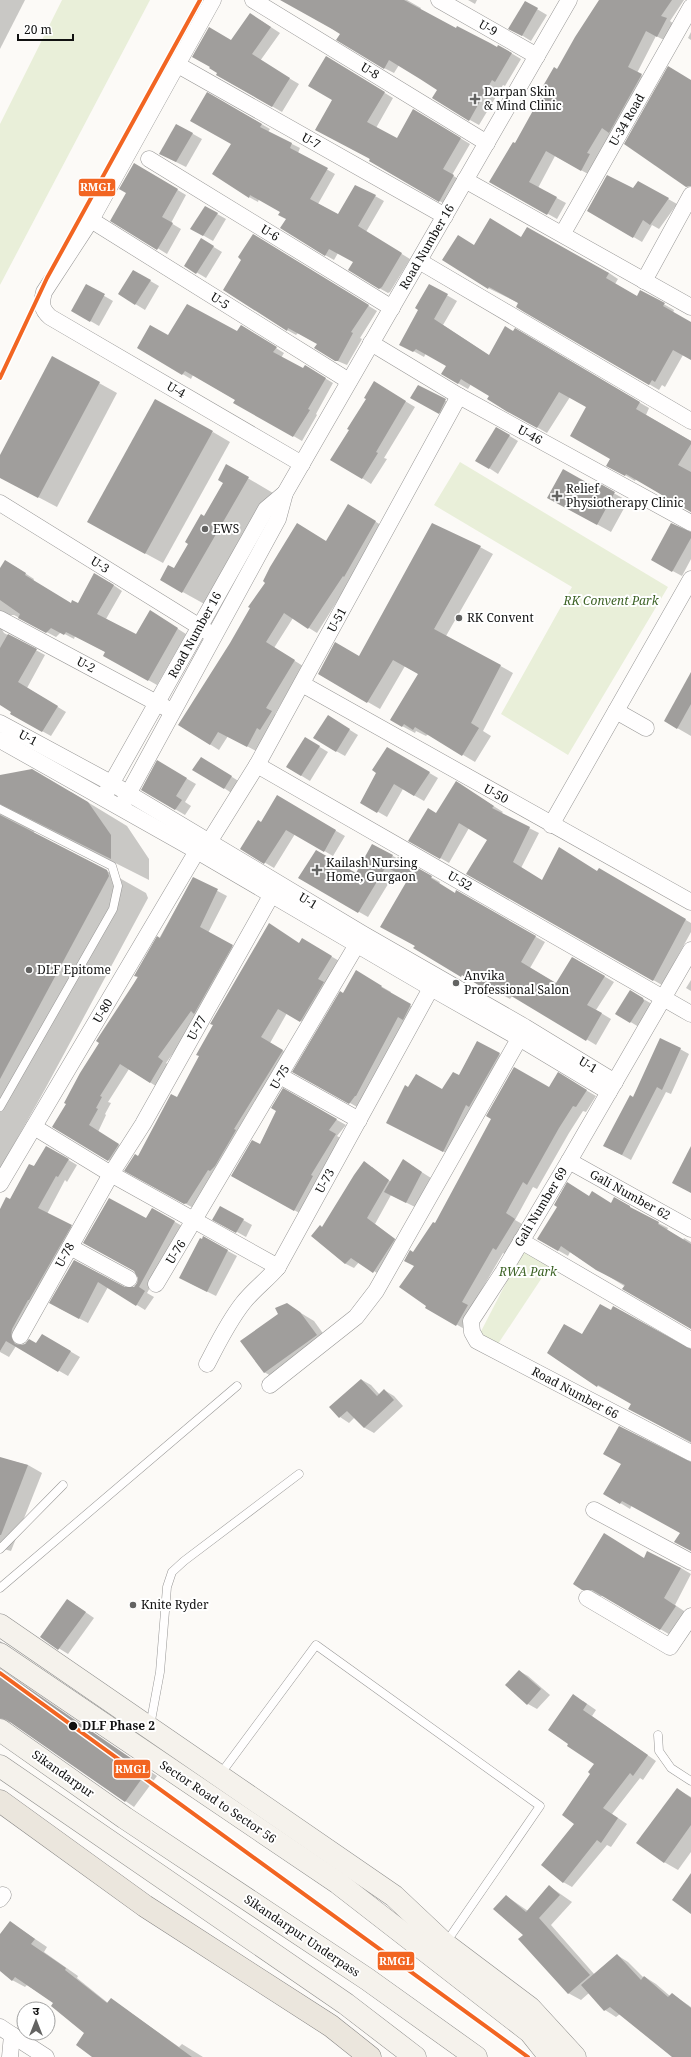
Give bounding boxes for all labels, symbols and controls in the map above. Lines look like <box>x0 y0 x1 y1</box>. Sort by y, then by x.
street label: U-9 <box>476 15 501 40</box>
scale bar <box>18 16 73 42</box>
text: 20 m <box>24 21 52 38</box>
street label: U-8 <box>358 58 383 83</box>
place label: Darpan Skin & Mind Clinic <box>484 83 562 114</box>
street label: U-34 Road <box>605 90 649 149</box>
marker: Darpan Skin & Mind Clinic <box>469 93 481 105</box>
street label: U-7 <box>299 129 324 153</box>
line badge: RMGL <box>78 178 116 197</box>
text: RMGL <box>80 179 114 194</box>
street label: Road Number 16 <box>395 201 458 293</box>
street label: U-6 <box>258 220 283 245</box>
street label: U-5 <box>208 288 233 313</box>
street label: U-4 <box>164 377 189 402</box>
street label: U-46 <box>515 421 546 448</box>
place label: Relief Physiotherapy Clinic <box>566 480 684 511</box>
marker: Relief Physiotherapy Clinic <box>551 490 563 502</box>
place label: EWS <box>213 520 239 537</box>
marker: EWS <box>200 524 210 534</box>
street label: U-3 <box>88 552 113 577</box>
street label: Road Number 16 <box>164 588 225 681</box>
park label: RK Convent Park <box>562 592 660 609</box>
street label: U-51 <box>323 604 350 635</box>
place label: RK Convent <box>467 609 534 626</box>
marker: RK Convent <box>454 613 464 623</box>
street label: U-2 <box>74 653 99 677</box>
street label: U-1 <box>16 726 41 750</box>
street label: U-50 <box>481 780 512 807</box>
place label: Kailash Nursing Home, Gurgaon <box>326 854 418 885</box>
marker: Kailash Nursing Home, Gurgaon <box>311 864 323 876</box>
street label: U-52 <box>445 867 476 894</box>
street label: U-1 <box>296 888 321 913</box>
place label: DLF Epitome <box>37 961 111 978</box>
marker: DLF Epitome <box>24 965 34 975</box>
place label: Anvika Professional Salon <box>464 967 570 998</box>
marker: Anvika Professional Salon <box>451 978 461 988</box>
street label: U-80 <box>89 995 117 1026</box>
street label: U-77 <box>183 1012 210 1043</box>
street label: U-1 <box>576 1052 601 1077</box>
street label: U-75 <box>266 1061 293 1092</box>
street label: Gali Number 69 <box>510 1164 571 1250</box>
street label: U-73 <box>311 1165 338 1196</box>
street label: Gali Number 62 <box>587 1165 674 1224</box>
street label: U-76 <box>162 1236 190 1267</box>
street label: U-78 <box>51 1239 78 1270</box>
park label: RWA Park <box>498 1263 558 1280</box>
street label: Road Number 66 <box>529 1362 622 1423</box>
place label: Knite Ryder <box>141 1596 209 1613</box>
marker: Knite Ryder <box>128 1600 138 1610</box>
place label: DLF Phase 2 <box>82 1717 155 1734</box>
marker: DLF Phase 2 <box>67 1720 79 1732</box>
street label: Sikandarpur <box>29 1746 98 1801</box>
street label: Sector Road to Sector 56 <box>157 1756 280 1847</box>
line badge: RMGL <box>113 1759 151 1779</box>
text: RMGL <box>115 1761 149 1776</box>
street label: Sikandarpur Underpass <box>241 1890 363 1981</box>
line badge: RMGL <box>377 1951 415 1971</box>
text: RMGL <box>379 1953 413 1968</box>
north arrow <box>16 2001 56 2041</box>
text: उ <box>33 2003 40 2018</box>

